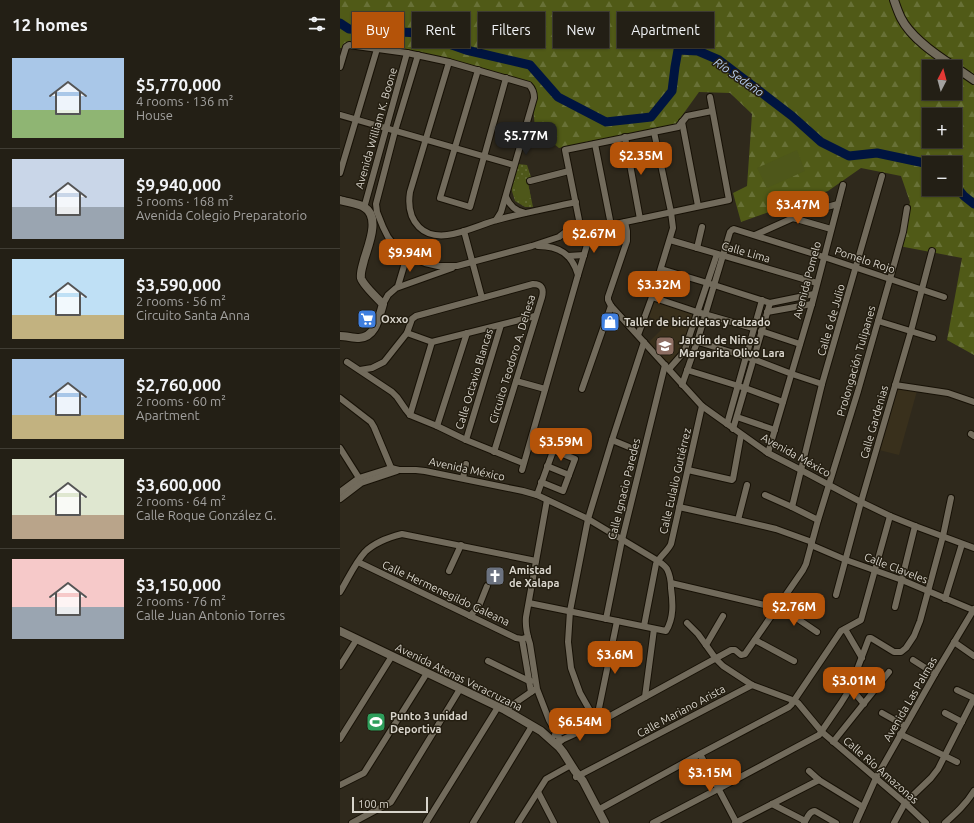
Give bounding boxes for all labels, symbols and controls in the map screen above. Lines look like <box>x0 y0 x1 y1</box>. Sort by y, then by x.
chip: Buy <box>352 12 404 48</box>
chip: Rent <box>412 12 470 48</box>
chip: Filters <box>478 12 545 48</box>
chip: New <box>553 12 609 48</box>
chip: Apartment <box>617 12 714 48</box>
icon: filters <box>306 13 328 35</box>
text: 12 homes <box>12 15 88 34</box>
water label: Río Sedeño <box>712 55 767 99</box>
north arrow <box>922 60 962 100</box>
map controls <box>922 60 962 196</box>
street label: Avenida William K. Boone <box>353 66 399 190</box>
icon: home <box>44 74 92 122</box>
text: $5,770,000 <box>136 75 221 94</box>
text: 4 rooms · 136 m² <box>136 94 233 108</box>
text: House <box>136 108 173 122</box>
button: + <box>922 108 962 148</box>
pin: $5.77M <box>493 122 559 156</box>
text: $5.77M <box>504 128 548 142</box>
pin: $2.35M <box>608 142 674 176</box>
text: $2.35M <box>619 148 663 162</box>
button: − <box>922 156 962 196</box>
icon: home <box>44 175 92 223</box>
text: $9,940,000 <box>136 175 221 194</box>
pin: $3.47M <box>765 191 831 225</box>
text: 5 rooms · 168 m² <box>136 194 233 208</box>
text: $3.47M <box>776 197 820 211</box>
text: Avenida Colegio Preparatorio <box>136 208 307 222</box>
pin: $2.67M <box>561 220 627 254</box>
text: $2.67M <box>572 226 616 240</box>
pin: $9.94M <box>377 239 443 273</box>
street label: Calle Lima <box>720 239 772 265</box>
street label: Avenida Pomelo <box>791 240 823 320</box>
text: $9.94M <box>388 245 432 259</box>
street label: Pomelo Rojo <box>833 245 897 275</box>
pin: $3.32M <box>626 271 692 305</box>
icon: home <box>44 275 92 323</box>
text: $3,590,000 <box>136 275 221 294</box>
text: $3.32M <box>637 277 681 291</box>
street label: Calle 6 de Julio <box>815 283 847 357</box>
street label: Circuito Teodoro A. Dehesa <box>487 293 537 425</box>
text: 2 rooms · 56 m² <box>136 294 226 308</box>
street label: Prolongación Tulipanes <box>834 304 878 418</box>
text: Circuito Santa Anna <box>136 308 250 322</box>
supermarket icon: Oxxo <box>356 308 378 330</box>
shop icon: Taller de bicicletas y calzado <box>599 311 621 333</box>
place label: Oxxo <box>381 313 409 325</box>
place label: Taller de bicicletas y calzado <box>624 316 771 328</box>
street label: Calle Octavio Blancas <box>453 327 495 431</box>
place label: Jardín de Niños Margarita Olivo Lara <box>679 334 785 359</box>
school or university icon: Jardín de Niños Margarita Olivo Lara <box>654 335 676 357</box>
icon: home <box>44 375 92 423</box>
text: $2,760,000 <box>136 375 221 394</box>
street label: Calle Gardenias <box>858 384 890 460</box>
text: 2 rooms · 60 m² <box>136 394 226 408</box>
text: Apartment <box>136 408 200 422</box>
street label: Calle Eulalio Gutiérrez <box>657 427 693 535</box>
pin: $3.59M <box>528 428 594 462</box>
street label: Avenida México <box>759 431 833 479</box>
text: $3.59M <box>539 434 583 448</box>
street label: Calle Ignacio Paredes <box>606 437 642 541</box>
street label: Avenida México <box>428 455 506 483</box>
icon: home <box>44 475 92 523</box>
text: $3,600,000 <box>136 475 221 494</box>
text: 2 rooms · 64 m² <box>136 494 226 508</box>
text: Calle Roque González G. <box>136 508 276 522</box>
street label: Calle Claveles <box>862 550 930 586</box>
street label: Calle Hermenegildo Galeana <box>380 558 512 628</box>
place label: Amistad de Xalapa <box>509 564 560 589</box>
church icon: Amistad de Xalapa <box>484 565 506 587</box>
icon: home <box>44 575 92 623</box>
text: $3,150,000 <box>136 575 221 594</box>
pin: $2.76M <box>761 593 827 627</box>
text: 2 rooms · 76 m² <box>136 594 226 608</box>
text: $2.76M <box>772 599 816 613</box>
text: Calle Juan Antonio Torres <box>136 608 285 622</box>
street label: Avenida Atenas Veracruzana <box>394 641 524 713</box>
pin: $3.6M <box>587 641 643 675</box>
text: $3.6M <box>597 647 633 661</box>
street label: Avenida Las Palmas <box>881 654 939 743</box>
pin: $3.01M <box>821 667 887 701</box>
text: $3.01M <box>832 673 876 687</box>
street label: Calle Mariano Arista <box>635 683 727 739</box>
pin: $6.54M <box>547 708 613 742</box>
place label: Punto 3 unidad Deportiva <box>390 710 468 735</box>
sports icon: Punto 3 unidad Deportiva <box>365 711 387 733</box>
text: $6.54M <box>558 714 602 728</box>
street label: Calle Río Amazonas <box>841 734 921 806</box>
pin: $3.15M <box>677 759 743 793</box>
text: $3.15M <box>688 765 732 779</box>
scale bar <box>352 795 428 814</box>
text: 100 m <box>358 798 389 810</box>

